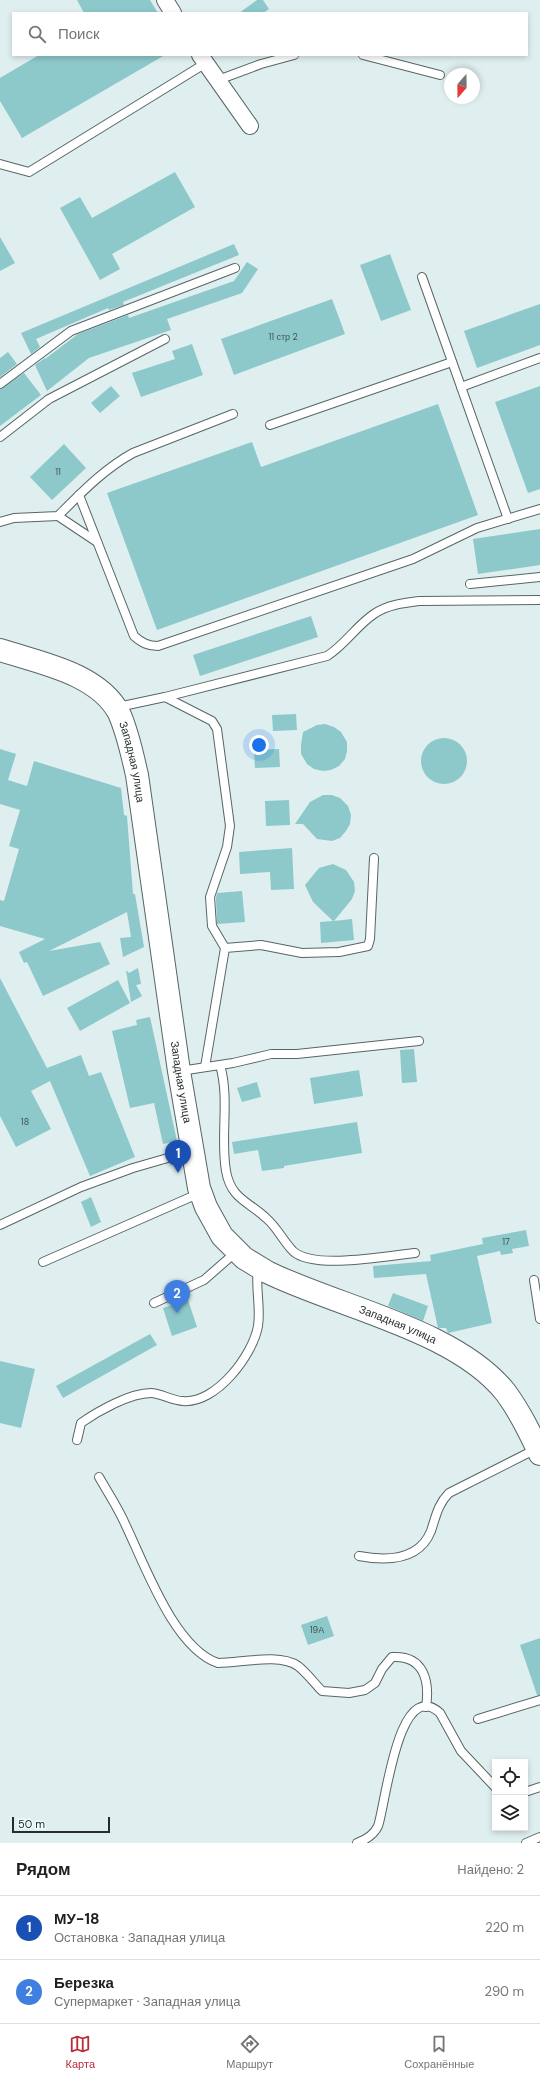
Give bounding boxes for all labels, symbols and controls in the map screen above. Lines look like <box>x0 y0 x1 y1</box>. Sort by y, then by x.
search box <box>12 12 528 56</box>
icon: search <box>26 23 48 45</box>
text: Поиск <box>58 24 100 44</box>
north arrow <box>444 68 480 104</box>
house number: 11 стр 2 <box>268 331 298 343</box>
house number: 11 <box>55 466 61 478</box>
street label: Западная улица <box>116 719 148 804</box>
your location <box>249 735 269 755</box>
street label: Западная улица <box>168 1040 195 1125</box>
house number: 18 <box>21 1116 29 1128</box>
pin: 1 <box>165 1140 191 1173</box>
house number: 17 <box>502 1236 510 1248</box>
pin: 2 <box>164 1280 190 1313</box>
street label: Западная улица <box>357 1302 440 1347</box>
house number: 19А <box>310 1624 324 1636</box>
map controls <box>492 1759 528 1831</box>
button: locate <box>492 1759 528 1795</box>
button: layers <box>492 1795 528 1831</box>
scale bar <box>12 1815 110 1834</box>
text: 50 m <box>18 1817 45 1831</box>
text: Рядом <box>16 1858 71 1880</box>
text: Найдено: 2 <box>457 1861 524 1878</box>
text: МУ-18 <box>54 1909 99 1929</box>
text: 1 <box>27 1919 31 1936</box>
text: 220 m <box>485 1919 524 1936</box>
text: Остановка · Западная улица <box>54 1929 225 1946</box>
text: Березка <box>54 1973 114 1993</box>
text: 2 <box>25 1983 33 2000</box>
text: 290 m <box>485 1983 524 2000</box>
text: Супермаркет · Западная улица <box>54 1993 240 2010</box>
tab: Карта <box>66 2033 95 2071</box>
tab: Маршрут <box>226 2033 273 2071</box>
tab: Сохранённые <box>404 2033 474 2071</box>

